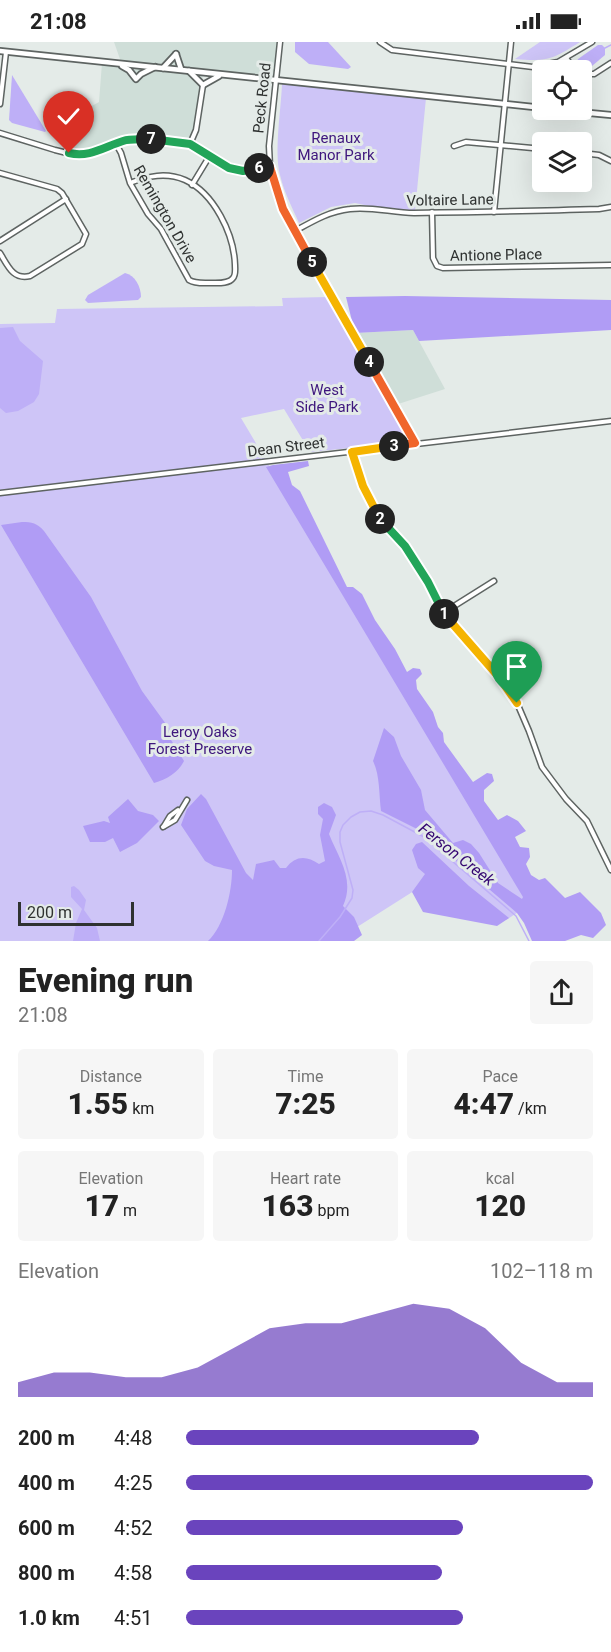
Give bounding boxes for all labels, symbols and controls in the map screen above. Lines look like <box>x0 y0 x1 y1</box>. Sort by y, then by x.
text: 21:08 <box>30 9 87 34</box>
map controls <box>532 60 592 192</box>
button: locate <box>532 60 592 120</box>
street label: Peck Road <box>249 62 275 134</box>
pin <box>43 91 94 153</box>
icon: check <box>52 100 85 133</box>
pin: 7 <box>136 124 166 154</box>
text: 7 <box>146 129 156 148</box>
park label: Renaux Manor Park <box>297 129 375 164</box>
button: layers <box>532 132 592 192</box>
pin: 6 <box>244 153 274 183</box>
text: 6 <box>254 158 264 177</box>
street label: Remington Drive <box>130 162 200 266</box>
street label: Voltaire Lane <box>406 190 494 210</box>
street label: Antione Place <box>450 245 542 265</box>
pin: 5 <box>297 247 327 277</box>
text: 5 <box>307 252 317 271</box>
pin: 4 <box>354 347 384 377</box>
text: 4 <box>364 352 374 371</box>
park label: West Side Park <box>296 381 359 416</box>
pin: 3 <box>379 431 409 461</box>
street label: Dean Street <box>246 433 326 461</box>
text: 3 <box>389 436 399 455</box>
pin: 2 <box>365 504 395 534</box>
text: 2 <box>375 509 385 528</box>
pin: 1 <box>429 599 459 629</box>
text: 1 <box>439 604 449 623</box>
pin <box>491 641 542 703</box>
icon: arrive <box>500 650 533 683</box>
park label: Leroy Oaks Forest Preserve <box>148 723 252 758</box>
water label: Ferson Creek <box>415 819 499 891</box>
scale bar <box>18 899 134 926</box>
text: 200 m <box>27 903 72 922</box>
text: Evening run <box>18 961 193 1000</box>
button: share <box>530 961 593 1024</box>
text: 21:08 <box>18 1003 68 1027</box>
text: Distance <box>80 1067 142 1086</box>
text: Time <box>288 1067 323 1086</box>
text: Pace <box>482 1067 518 1086</box>
text: 1.55 <box>67 1086 128 1121</box>
text: 7:25 <box>275 1086 336 1121</box>
text: 4:47 <box>453 1086 514 1121</box>
text: km <box>128 1099 154 1118</box>
text: /km <box>514 1099 547 1118</box>
text: Elevation <box>78 1169 143 1188</box>
text: Heart rate <box>270 1169 341 1188</box>
text: kcal <box>486 1169 515 1188</box>
text: 17 <box>85 1188 119 1223</box>
text: 163 <box>262 1188 313 1223</box>
text: 120 <box>474 1188 526 1223</box>
text: m <box>119 1201 137 1220</box>
text: bpm <box>313 1201 349 1220</box>
text: Elevation <box>18 1259 99 1283</box>
text: 102–118 m <box>490 1259 593 1283</box>
text: 200 m <box>18 1426 75 1450</box>
text: 4:48 <box>114 1426 153 1450</box>
text: 400 m <box>18 1471 75 1495</box>
text: 4:25 <box>114 1471 153 1495</box>
text: 600 m <box>18 1516 75 1540</box>
text: 4:52 <box>114 1516 153 1540</box>
text: 800 m <box>18 1561 75 1585</box>
text: 4:58 <box>114 1561 153 1585</box>
text: 1.0 km <box>18 1606 80 1630</box>
text: 4:51 <box>114 1606 153 1630</box>

